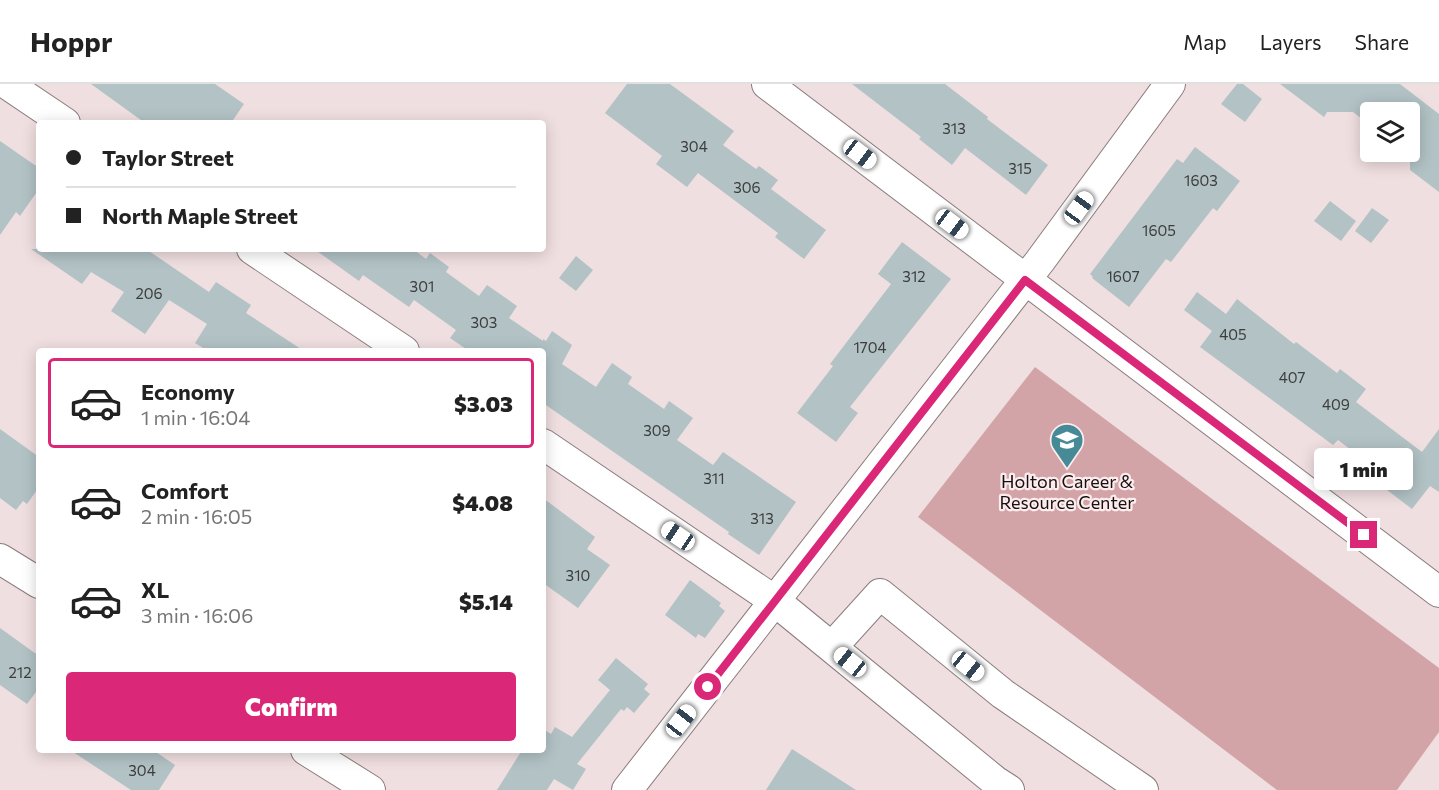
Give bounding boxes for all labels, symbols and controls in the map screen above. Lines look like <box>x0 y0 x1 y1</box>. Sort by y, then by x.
text: Hoppr <box>30 24 112 58</box>
text: Map <box>1183 29 1227 54</box>
text: Layers <box>1260 29 1322 54</box>
text: Share <box>1355 29 1409 54</box>
map controls <box>1360 102 1420 162</box>
button: layers <box>1360 102 1420 162</box>
house number: 313 <box>942 119 966 137</box>
car <box>840 136 880 172</box>
house number: 304 <box>680 137 708 155</box>
text: Taylor Street <box>102 144 234 171</box>
house number: 315 <box>1008 159 1032 177</box>
house number: 1603 <box>1184 171 1218 189</box>
house number: 306 <box>733 178 761 196</box>
car <box>1061 188 1097 228</box>
text: North Maple Street <box>102 202 298 229</box>
car <box>932 206 972 242</box>
house number: 1605 <box>1142 221 1176 239</box>
house number: 312 <box>902 267 926 285</box>
house number: 1607 <box>1106 267 1140 285</box>
house number: 301 <box>410 277 434 295</box>
house number: 206 <box>135 284 163 302</box>
house number: 303 <box>471 313 497 331</box>
house number: 405 <box>1219 325 1247 343</box>
house number: 1704 <box>853 338 887 356</box>
house number: 407 <box>1279 368 1305 386</box>
icon: car <box>69 376 123 430</box>
text: Economy <box>141 378 235 405</box>
text: $3.03 <box>454 390 513 417</box>
house number: 409 <box>1322 395 1350 413</box>
text: 1 min · 16:04 <box>141 405 250 429</box>
house number: 309 <box>643 421 671 439</box>
school or university icon: Holton Career & Resource Center <box>1049 422 1085 469</box>
callout: 1 min <box>1314 448 1414 490</box>
text: 1 min <box>1339 457 1388 481</box>
house number: 311 <box>703 469 725 487</box>
place label: Holton Career & Resource Center <box>1000 470 1134 513</box>
icon: car <box>69 475 123 529</box>
text: Comfort <box>141 477 229 504</box>
text: $4.08 <box>452 489 513 516</box>
text: 2 min · 16:05 <box>141 504 252 528</box>
house number: 313 <box>750 509 774 527</box>
car <box>658 518 698 554</box>
route end <box>1350 521 1377 548</box>
house number: 310 <box>566 566 590 584</box>
icon: car <box>69 574 123 628</box>
text: XL <box>141 576 169 603</box>
text: $5.14 <box>459 588 513 615</box>
text: 3 min · 16:06 <box>141 603 253 627</box>
car <box>830 644 870 680</box>
car <box>948 648 988 684</box>
house number: 212 <box>8 663 32 681</box>
button: Confirm <box>66 672 516 741</box>
route start <box>694 673 721 700</box>
car <box>663 701 699 741</box>
house number: 304 <box>128 761 156 779</box>

